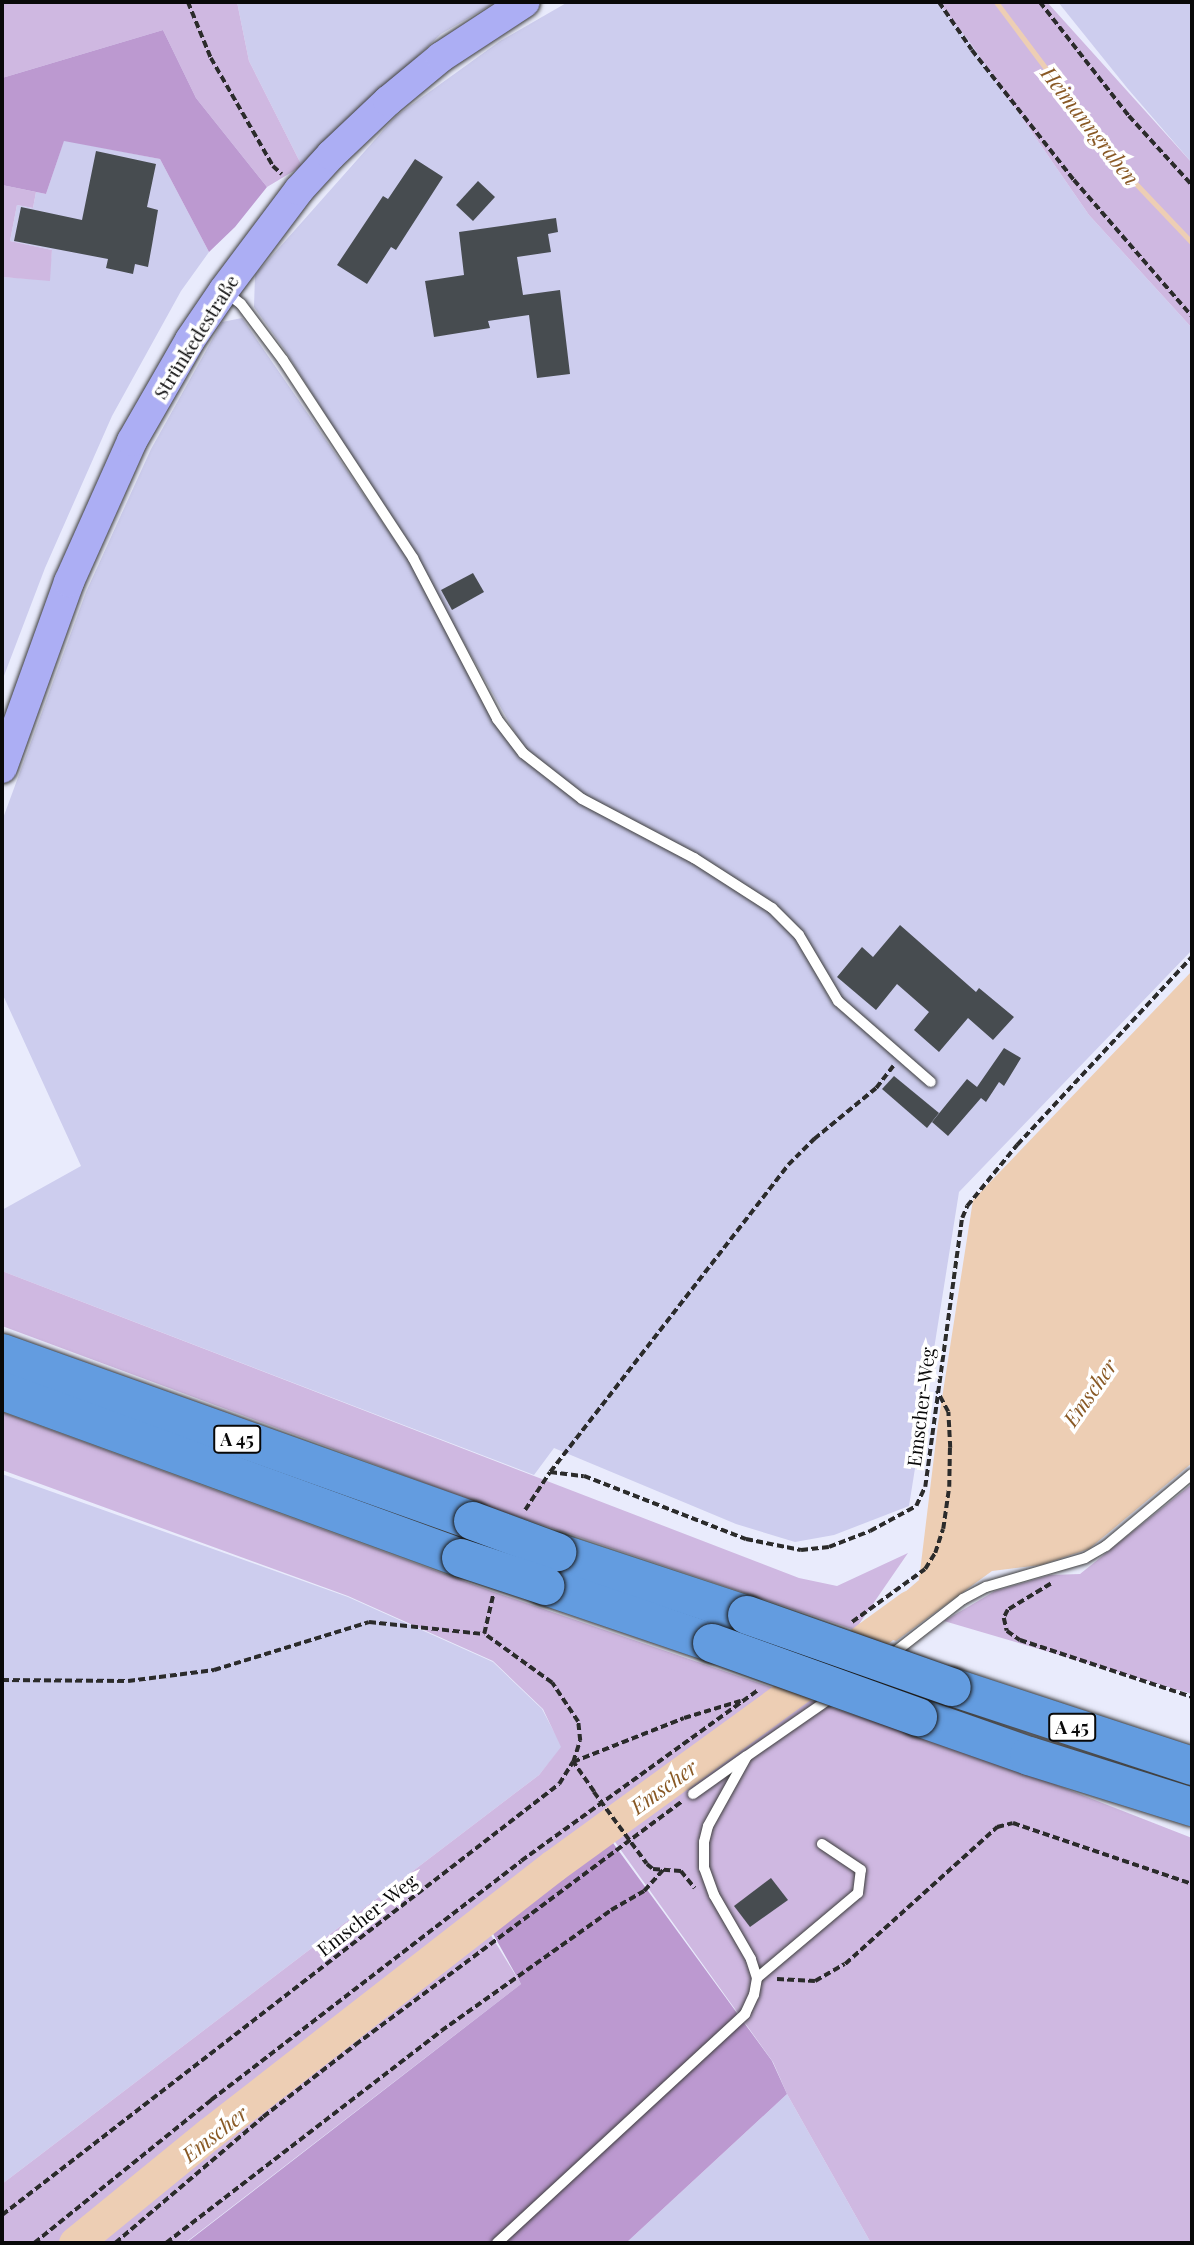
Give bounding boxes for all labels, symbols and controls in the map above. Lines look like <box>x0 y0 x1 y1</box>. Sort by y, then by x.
water label: Heimanngraben <box>1037 61 1145 189</box>
street label: Strünkedestraße <box>149 271 243 403</box>
street label: Emscher-Weg <box>902 1346 940 1468</box>
water label: Emscher <box>1057 1354 1121 1430</box>
road number: A 45 <box>212 1424 262 1454</box>
road number: A 45 <box>1048 1712 1096 1742</box>
water label: Emscher <box>625 1753 701 1819</box>
street label: Emscher-Weg <box>313 1869 421 1961</box>
water label: Emscher <box>176 2100 252 2166</box>

